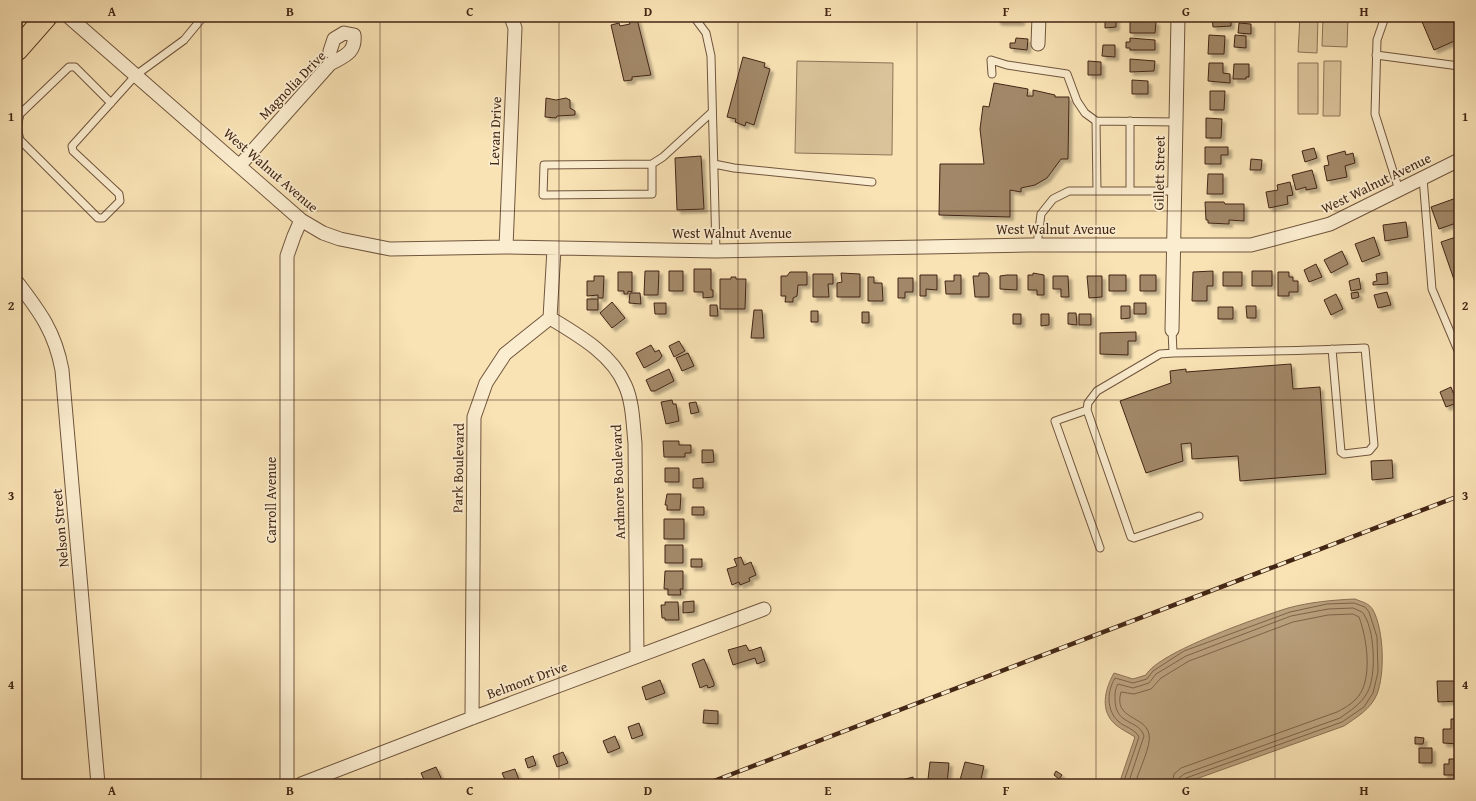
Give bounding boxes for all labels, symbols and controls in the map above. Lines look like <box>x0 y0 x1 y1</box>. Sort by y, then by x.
text: A <box>108 2 117 21</box>
text: B <box>286 2 294 21</box>
text: C <box>466 2 474 21</box>
text: D <box>644 2 652 21</box>
text: E <box>825 2 832 21</box>
text: F <box>1003 2 1010 21</box>
text: G <box>1182 2 1190 21</box>
text: H <box>1359 2 1369 21</box>
street label: Magnolia Drive <box>254 46 330 124</box>
street label: Levan Drive <box>484 96 506 166</box>
text: 1 <box>8 107 14 126</box>
text: 1 <box>1462 107 1468 126</box>
street label: West Walnut Avenue <box>219 123 323 217</box>
street label: Gillett Street <box>1148 135 1170 211</box>
street label: West Walnut Avenue <box>1318 148 1435 218</box>
street label: West Walnut Avenue <box>996 219 1116 239</box>
street label: West Walnut Avenue <box>672 223 792 243</box>
text: 2 <box>8 296 15 315</box>
text: 2 <box>1462 296 1469 315</box>
street label: Park Boulevard <box>447 422 469 513</box>
street label: Ardmore Boulevard <box>606 424 630 540</box>
street label: Carroll Avenue <box>261 456 281 543</box>
text: 3 <box>8 486 14 505</box>
text: 3 <box>1462 486 1468 505</box>
street label: Nelson Street <box>47 488 73 568</box>
street label: Belmont Drive <box>484 656 570 704</box>
text: 4 <box>8 675 15 694</box>
text: 4 <box>1462 675 1469 694</box>
text: A <box>108 781 117 800</box>
text: B <box>286 781 294 800</box>
text: C <box>466 781 474 800</box>
text: D <box>644 781 652 800</box>
text: E <box>825 781 832 800</box>
text: F <box>1003 781 1010 800</box>
text: G <box>1182 781 1190 800</box>
text: H <box>1359 781 1369 800</box>

